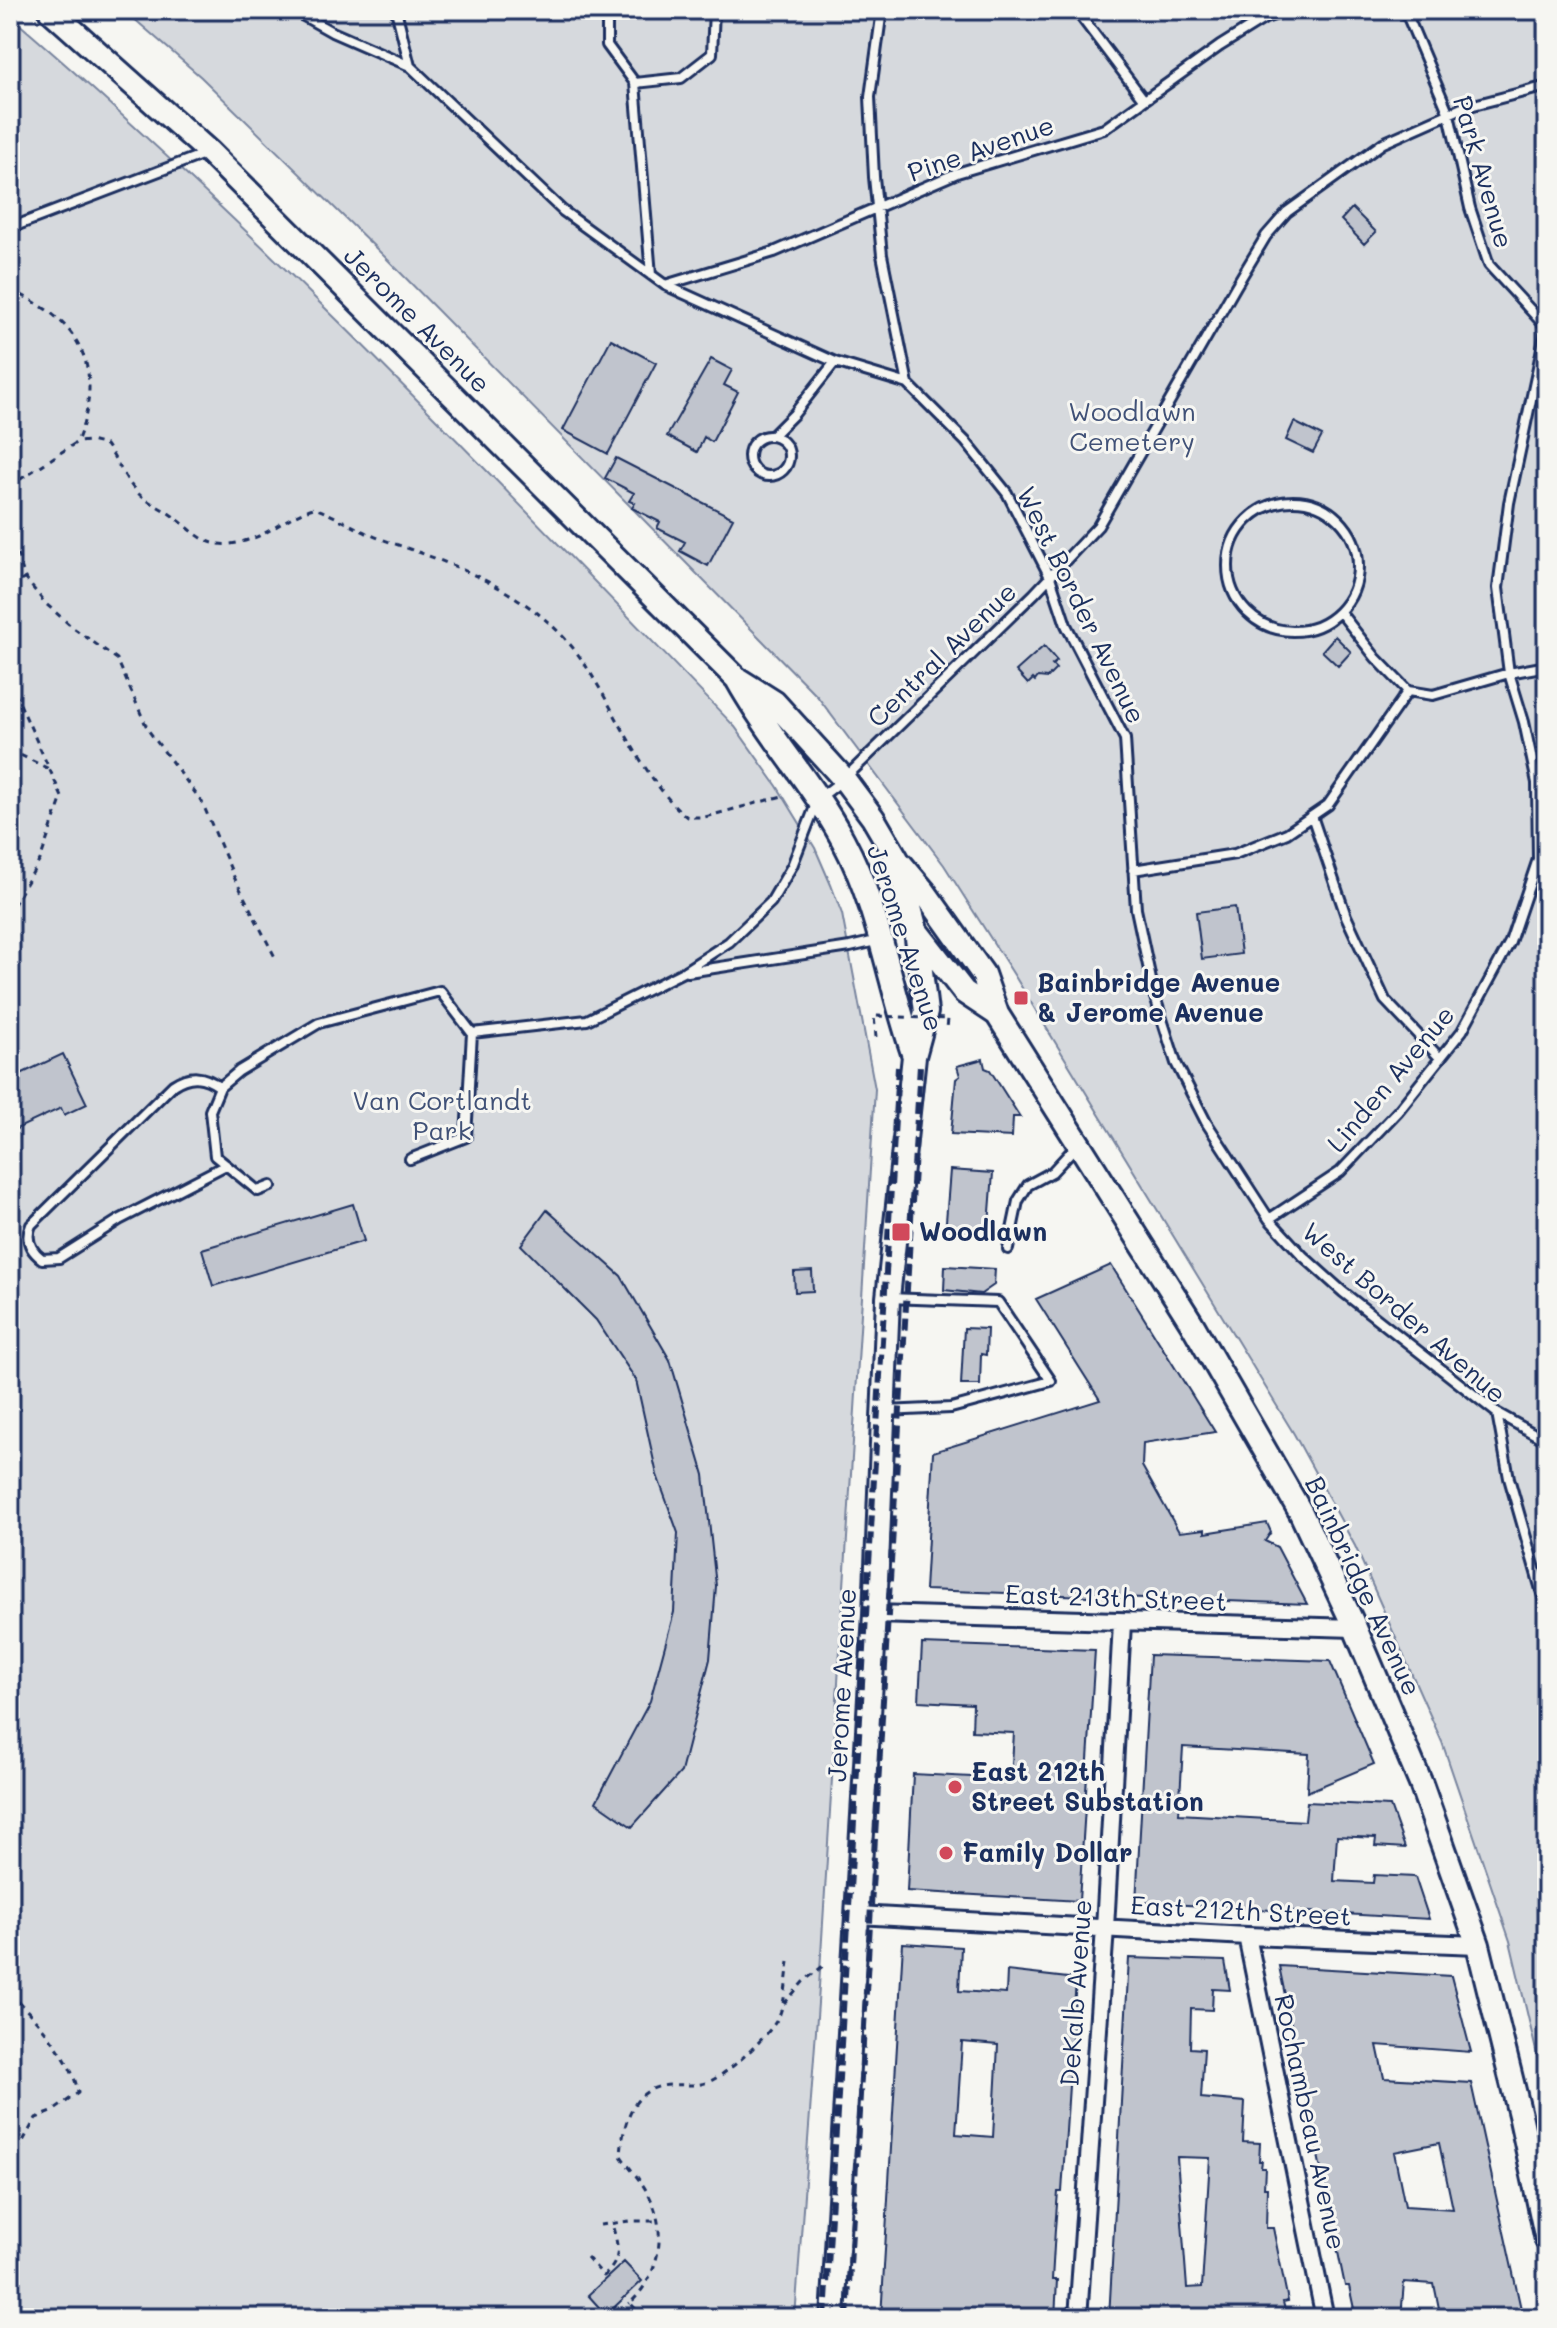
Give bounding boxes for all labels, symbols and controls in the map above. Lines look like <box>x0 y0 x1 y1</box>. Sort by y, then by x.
street label: Park Avenue <box>1446 91 1522 252</box>
street label: Pine Avenue <box>903 107 1058 189</box>
street label: Jerome Avenue <box>337 239 498 400</box>
park label: Woodlawn Cemetery <box>1068 394 1196 458</box>
street label: West Border Avenue <box>1010 480 1154 729</box>
street label: Central Avenue <box>860 574 1023 734</box>
street label: Jerome Avenue <box>860 840 952 1035</box>
place label: Bainbridge Avenue & Jerome Avenue <box>1037 965 1280 1029</box>
marker: Bainbridge Avenue & Jerome Avenue <box>1012 989 1030 1007</box>
street label: Linden Avenue <box>1319 998 1462 1159</box>
park label: Van Cortlandt Park <box>352 1083 532 1147</box>
place label: Woodlawn <box>919 1214 1047 1248</box>
street label: West Border Avenue <box>1295 1214 1514 1410</box>
marker: Woodlawn <box>890 1221 912 1243</box>
street label: Bainbridge Avenue <box>1298 1470 1430 1701</box>
street label: East 213th Street <box>1005 1576 1228 1618</box>
street label: Jerome Avenue <box>819 1587 863 1783</box>
place label: East 212th Street Substation <box>971 1754 1204 1818</box>
marker: East 212th Street Substation <box>946 1778 964 1796</box>
place label: Family Dollar <box>962 1835 1133 1869</box>
marker: Family Dollar <box>937 1844 955 1862</box>
street label: East 212th Street <box>1130 1887 1352 1933</box>
street label: DeKalb Avenue <box>1052 1898 1098 2088</box>
street label: Rochambeau Avenue <box>1267 1991 1355 2253</box>

